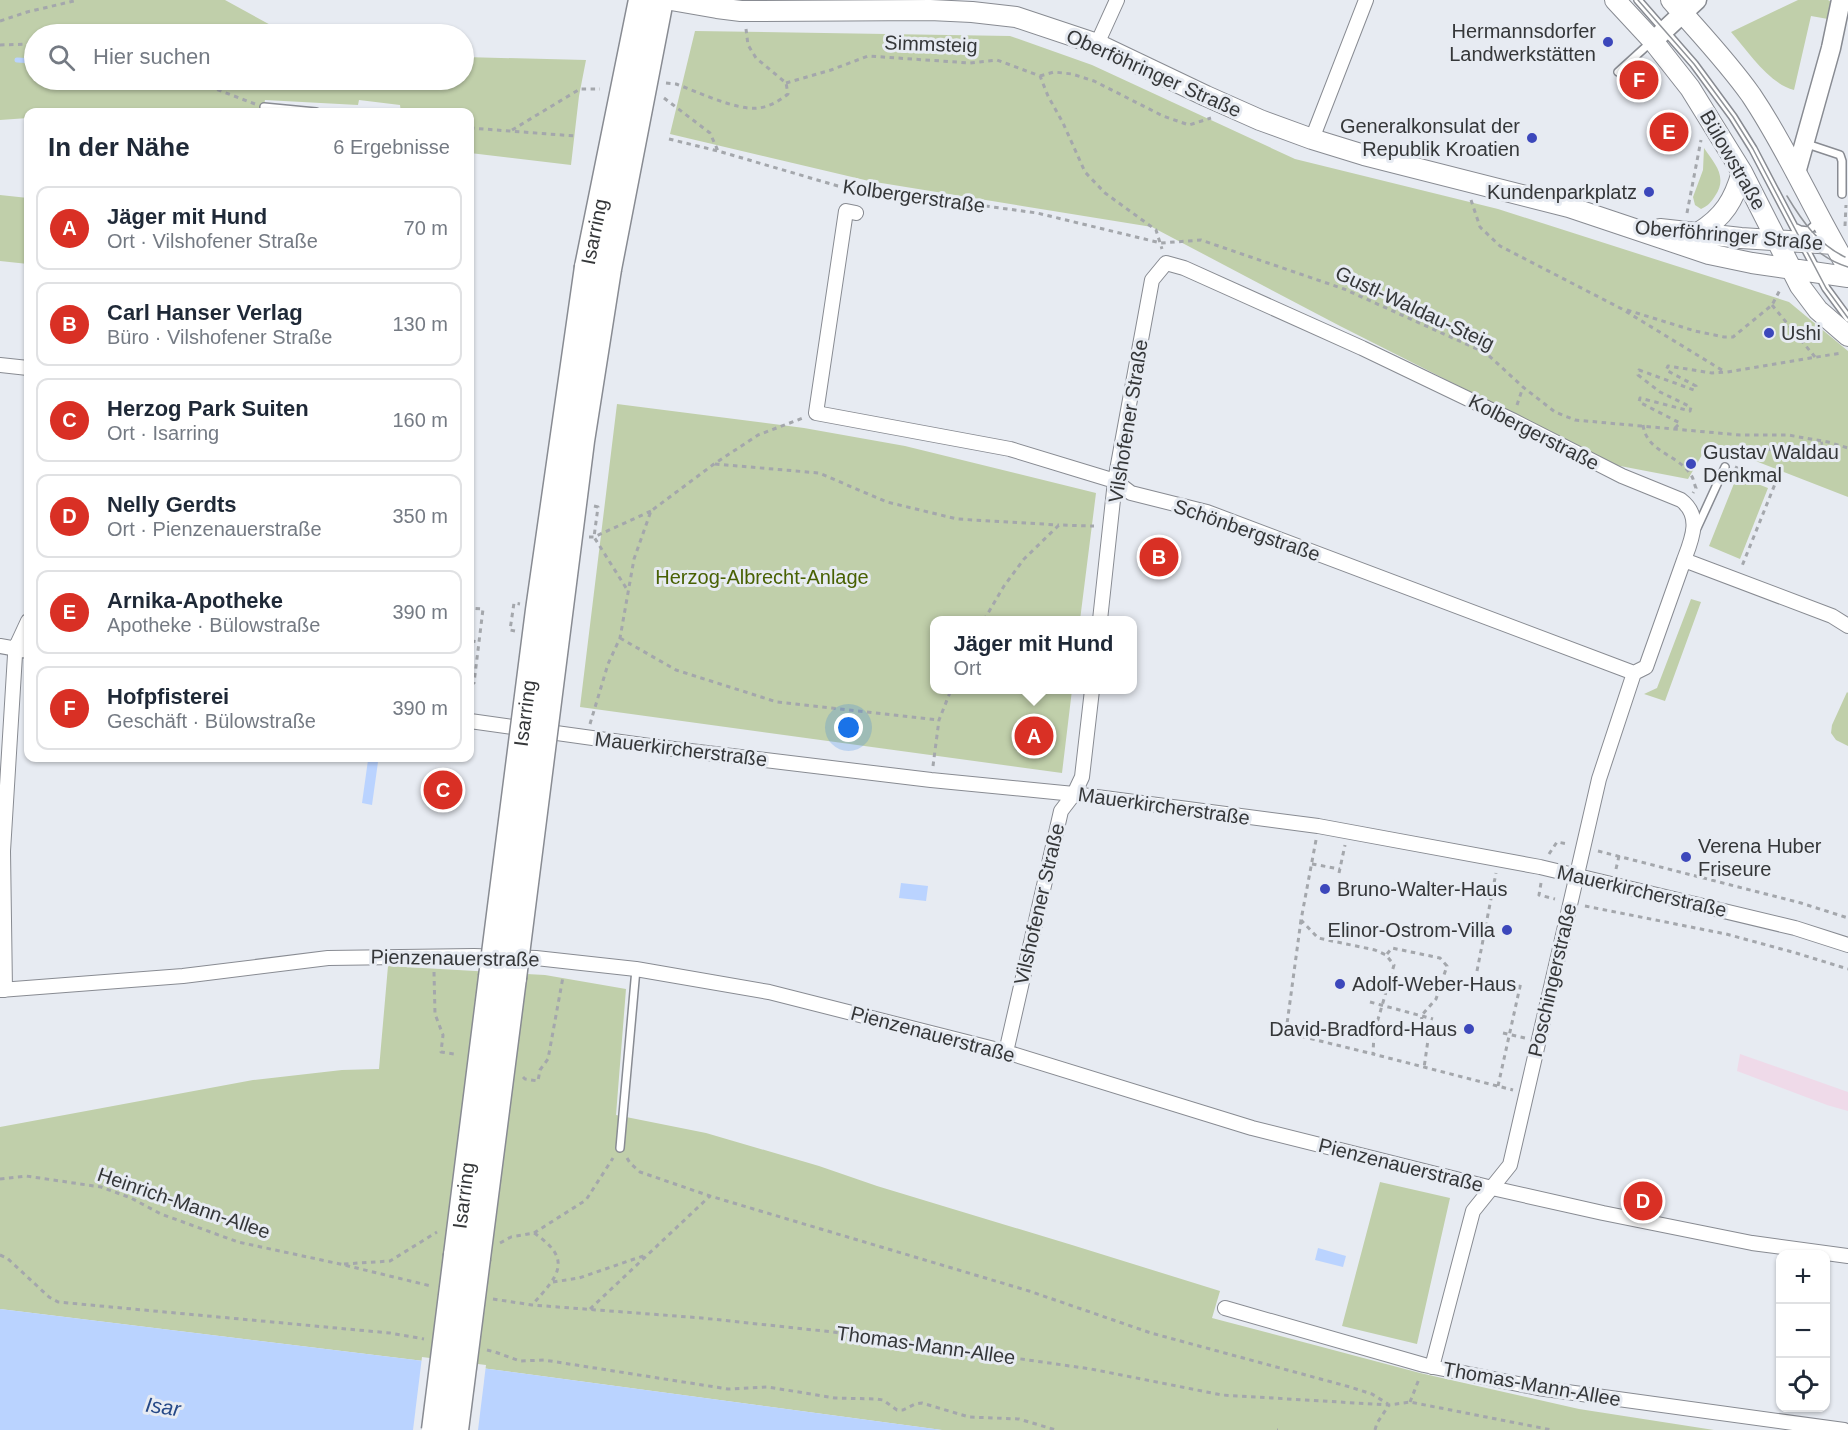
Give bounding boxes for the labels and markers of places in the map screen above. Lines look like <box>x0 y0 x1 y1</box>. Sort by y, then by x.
place label: Hermannsdorfer Landwerkstätten <box>1449 20 1596 65</box>
marker: Hermannsdorfer Landwerkstätten <box>1601 35 1615 49</box>
pin: F <box>1620 58 1658 103</box>
pin: E <box>1650 110 1688 154</box>
place label: Generalkonsulat der Republik Kroatien <box>1340 115 1520 160</box>
marker: Generalkonsulat der Republik Kroatien <box>1525 131 1539 145</box>
place label: Kundenparkplatz <box>1487 181 1637 203</box>
marker: Kundenparkplatz <box>1642 185 1656 199</box>
place label: Ushi <box>1781 322 1821 344</box>
marker: Ushi <box>1762 326 1776 340</box>
place label: Gustav Waldau Denkmal <box>1703 441 1839 486</box>
marker: Gustav Waldau Denkmal <box>1684 457 1698 471</box>
pin: B <box>1140 534 1178 580</box>
pin: A <box>1014 714 1054 758</box>
pin: C <box>424 768 462 812</box>
place label: Verena Huber Friseure <box>1698 835 1822 880</box>
marker: Verena Huber Friseure <box>1679 850 1693 864</box>
place label: Bruno-Walter-Haus <box>1337 878 1507 900</box>
marker: Bruno-Walter-Haus <box>1318 882 1332 896</box>
place label: Elinor-Ostrom-Villa <box>1328 919 1496 941</box>
marker: Elinor-Ostrom-Villa <box>1500 923 1514 937</box>
place label: Adolf-Weber-Haus <box>1352 973 1516 995</box>
marker: Adolf-Weber-Haus <box>1333 977 1347 991</box>
place label: David-Bradford-Haus <box>1269 1018 1457 1040</box>
marker: David-Bradford-Haus <box>1462 1022 1476 1036</box>
pin: D <box>1624 1178 1662 1224</box>

